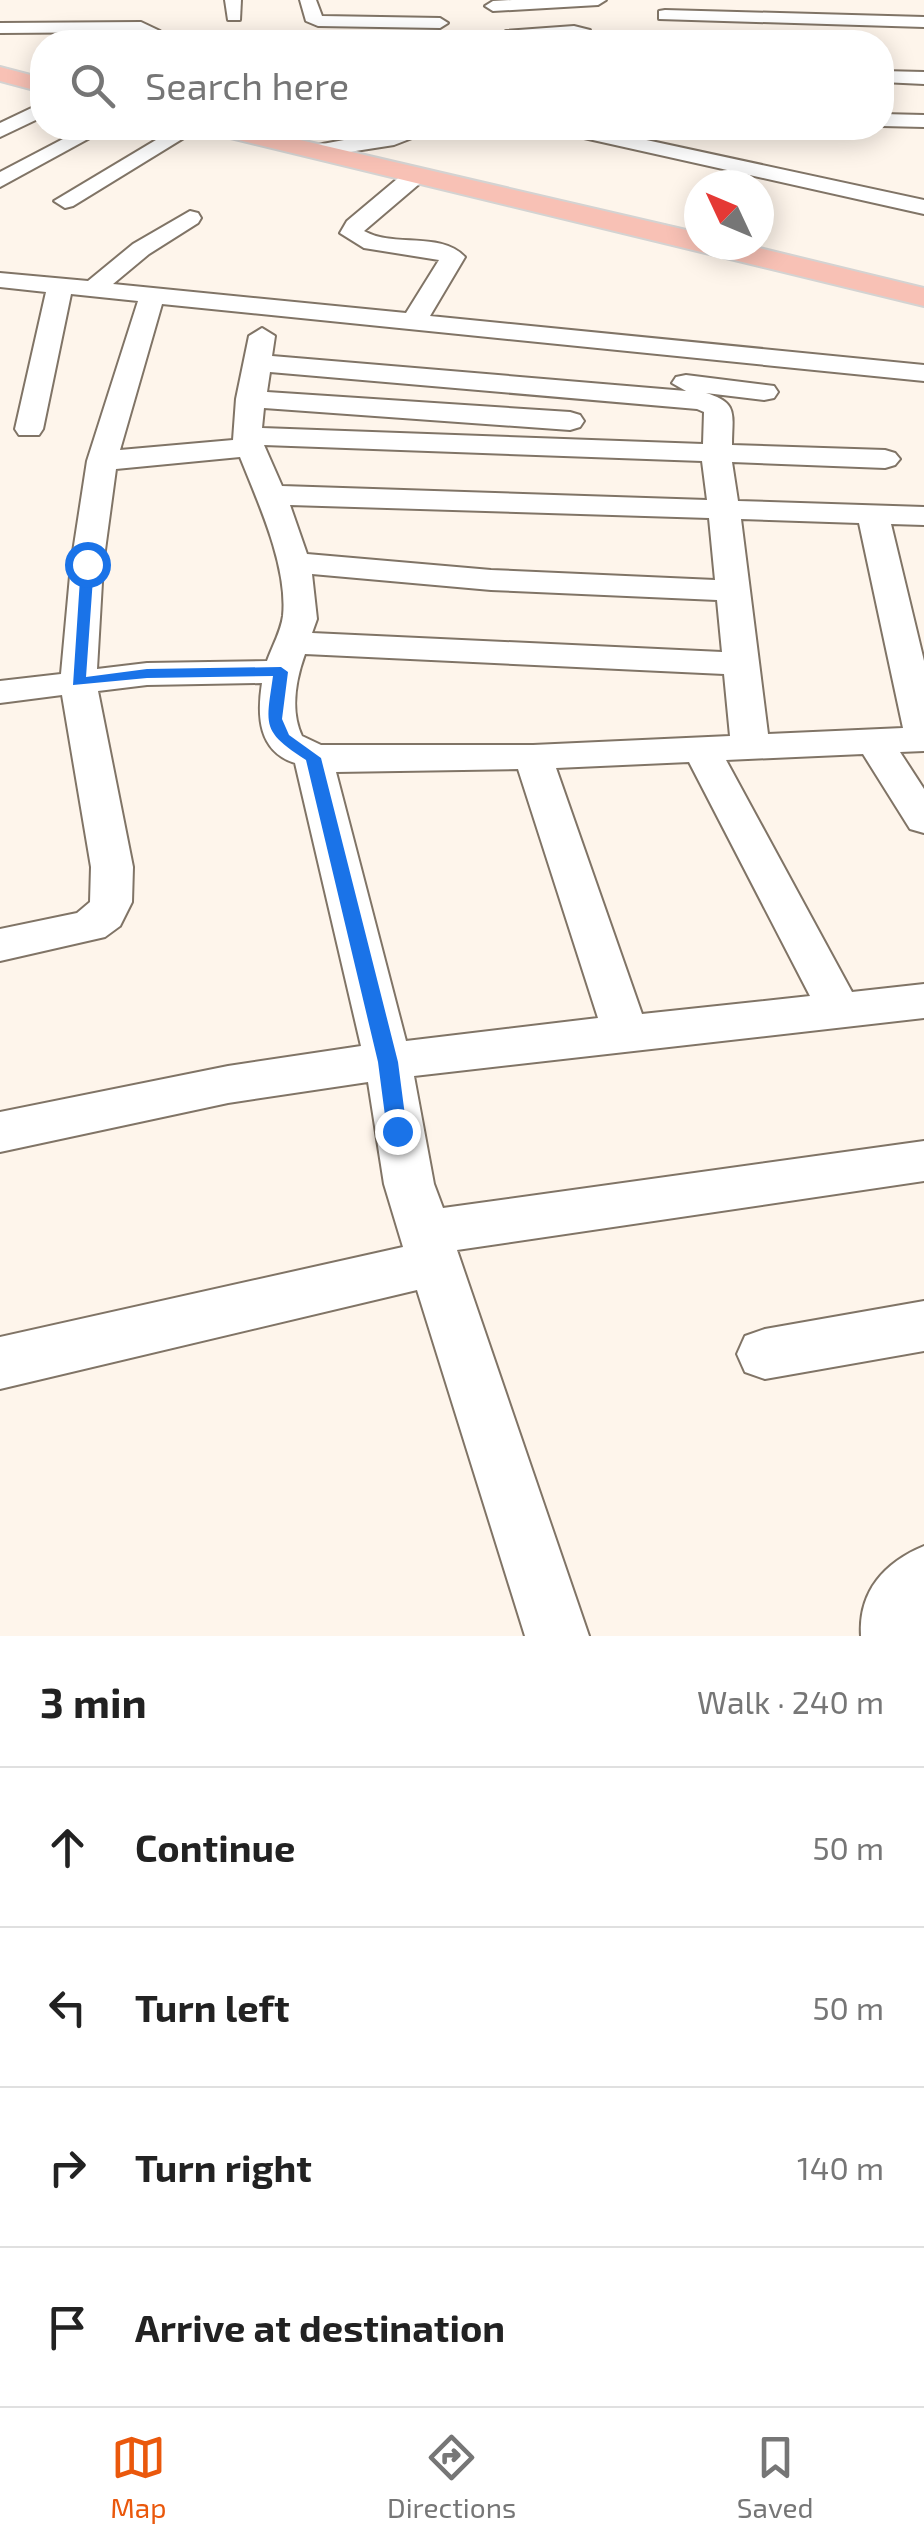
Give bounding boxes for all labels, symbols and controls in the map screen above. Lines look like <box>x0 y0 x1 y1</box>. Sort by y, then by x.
search box <box>30 30 894 140</box>
icon: search <box>65 58 120 113</box>
text: Search here <box>145 62 349 108</box>
north arrow <box>684 170 774 260</box>
route start <box>65 542 111 588</box>
route end <box>375 1109 421 1155</box>
text: 3 min <box>40 1676 147 1726</box>
text: Walk · 240 m <box>697 1682 884 1720</box>
icon: ahead <box>40 1820 95 1875</box>
text: Continue <box>135 1824 295 1870</box>
text: 50 m <box>812 1828 884 1866</box>
icon: left <box>40 1980 95 2035</box>
text: Turn left <box>135 1984 290 2030</box>
text: 50 m <box>812 1988 884 2026</box>
icon: right <box>40 2140 95 2195</box>
text: Turn right <box>135 2144 312 2190</box>
text: 140 m <box>797 2148 884 2186</box>
icon: arrive <box>40 2300 95 2355</box>
text: Arrive at destination <box>135 2304 505 2350</box>
tab: Map <box>110 2430 166 2524</box>
tab: Directions <box>387 2430 516 2524</box>
tab: Saved <box>737 2430 814 2524</box>

